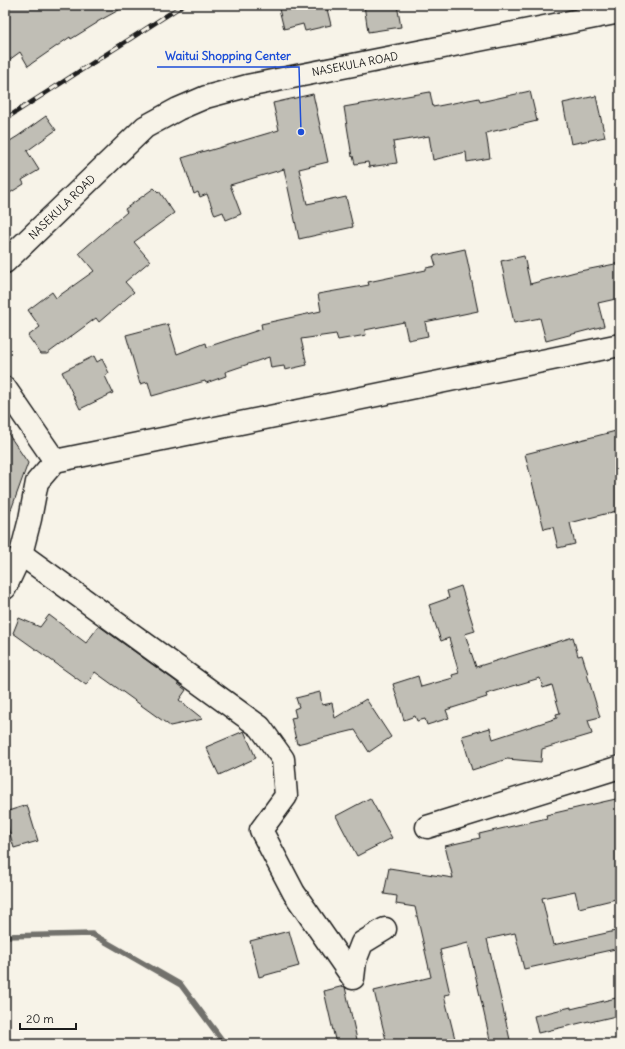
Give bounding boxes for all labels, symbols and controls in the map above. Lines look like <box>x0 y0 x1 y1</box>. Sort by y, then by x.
callout: Waitui Shopping Center <box>157 43 299 67</box>
text: Waitui Shopping Center <box>165 48 291 64</box>
street label: NASEKULA ROAD <box>311 49 399 79</box>
street label: NASEKULA ROAD <box>26 171 98 242</box>
scale bar <box>20 1005 76 1031</box>
text: 20 m <box>26 1011 54 1026</box>

